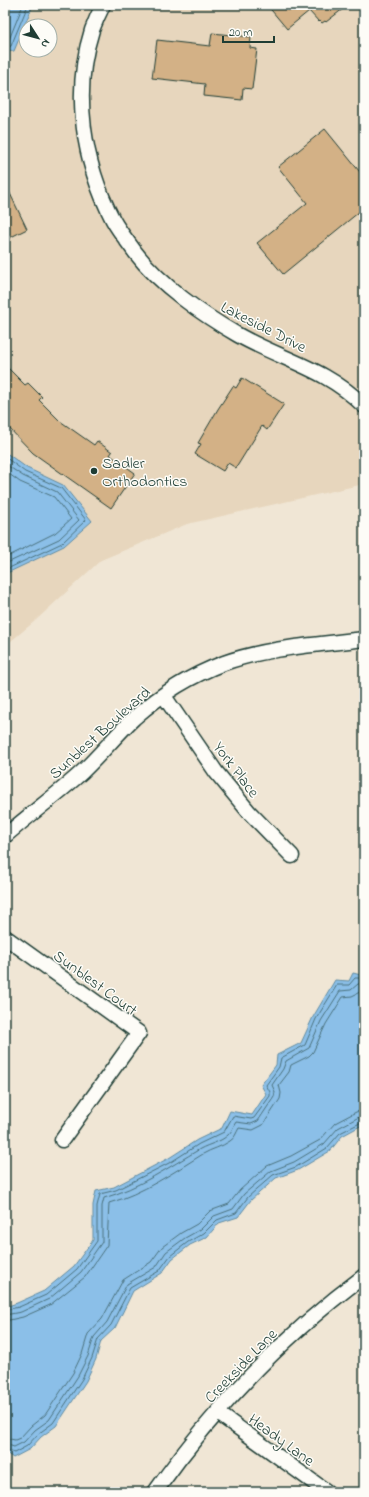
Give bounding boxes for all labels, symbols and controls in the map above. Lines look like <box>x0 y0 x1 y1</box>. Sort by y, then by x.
north arrow <box>18 18 58 58</box>
scale bar <box>223 18 274 44</box>
text: 20 m <box>229 24 252 42</box>
text: N <box>37 36 54 51</box>
street label: Lakeside Drive <box>216 296 311 360</box>
place label: Sadler Orthodontics <box>102 452 187 494</box>
marker: Sadler Orthodontics <box>89 466 99 476</box>
street label: Sunblest Boulevard <box>44 681 156 786</box>
street label: York Place <box>206 737 265 804</box>
street label: Sunblest Court <box>48 945 142 1023</box>
street label: Creekside Lane <box>200 1323 284 1409</box>
street label: Heady Lane <box>243 1408 320 1473</box>

